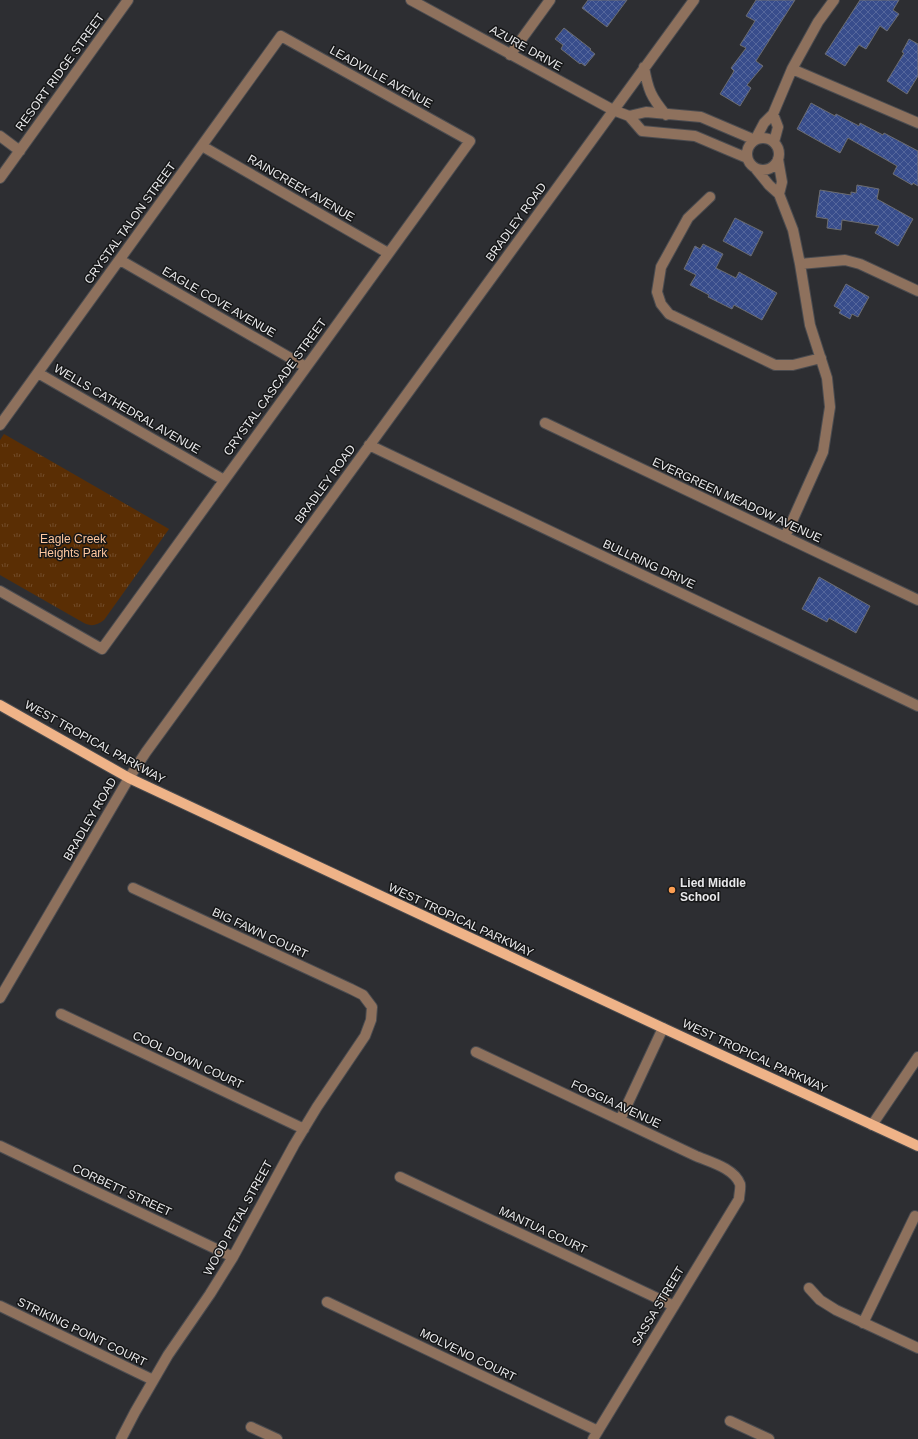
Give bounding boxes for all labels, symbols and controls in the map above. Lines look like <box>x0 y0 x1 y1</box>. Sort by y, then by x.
street label: RESORT RIDGE STREET <box>13 10 108 133</box>
street label: AZURE DRIVE <box>487 22 565 74</box>
street label: LEADVILLE AVENUE <box>327 43 435 111</box>
street label: RAINCREEK AVENUE <box>245 152 357 224</box>
street label: CRYSTAL TALON STREET <box>81 159 179 286</box>
street label: BRADLEY ROAD <box>483 180 549 264</box>
street label: EAGLE COVE AVENUE <box>160 264 278 340</box>
street label: CRYSTAL CASCADE STREET <box>221 315 330 458</box>
street label: WELLS CATHEDRAL AVENUE <box>51 361 203 457</box>
street label: BRADLEY ROAD <box>292 442 358 526</box>
street label: EVERGREEN MEADOW AVENUE <box>650 455 824 545</box>
park label: Eagle Creek Heights Park <box>39 532 108 560</box>
street label: BULLRING DRIVE <box>601 537 697 591</box>
street label: WEST TROPICAL PARKWAY <box>22 698 168 786</box>
street label: BRADLEY ROAD <box>60 775 120 863</box>
place label: Lied Middle School <box>680 876 746 904</box>
street label: WEST TROPICAL PARKWAY <box>386 880 536 960</box>
marker: Lied Middle School <box>667 885 677 895</box>
street label: BIG FAWN COURT <box>210 905 311 962</box>
street label: WEST TROPICAL PARKWAY <box>680 1016 830 1096</box>
street label: COOL DOWN COURT <box>130 1028 246 1092</box>
street label: FOGGIA AVENUE <box>569 1077 663 1131</box>
street label: WOOD PETAL STREET <box>201 1157 276 1278</box>
street label: CORBETT STREET <box>70 1161 174 1219</box>
street label: MANTUA COURT <box>497 1203 590 1257</box>
street label: SASSA STREET <box>629 1263 688 1348</box>
street label: STRIKING POINT COURT <box>15 1295 150 1370</box>
street label: MOLVENO COURT <box>418 1326 519 1385</box>

